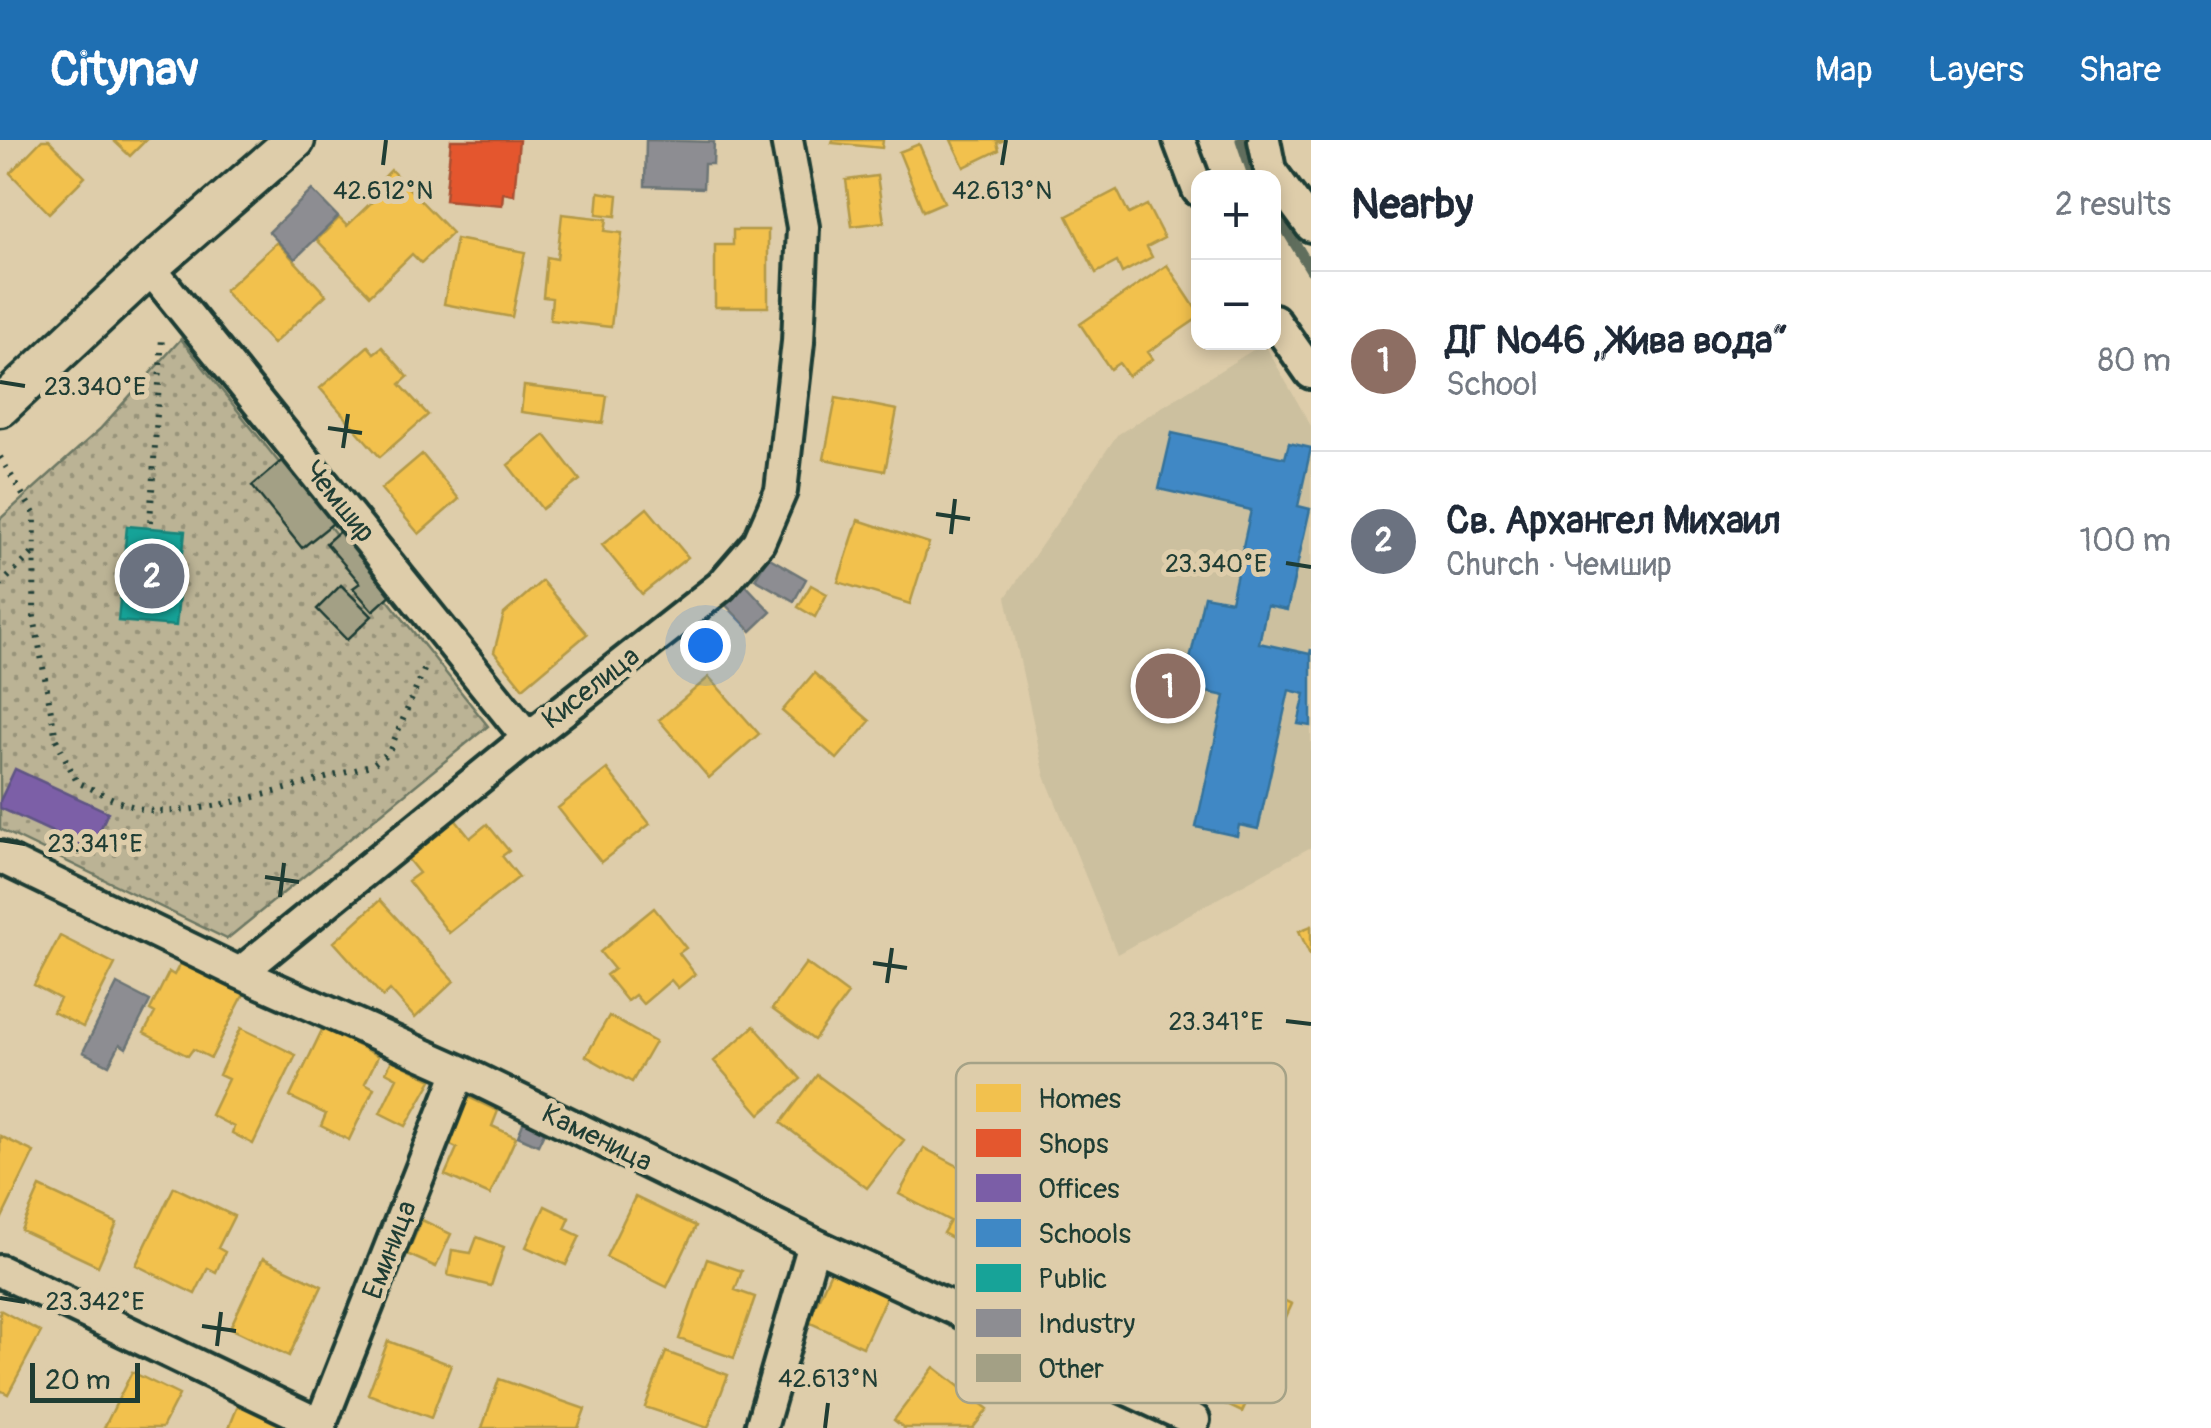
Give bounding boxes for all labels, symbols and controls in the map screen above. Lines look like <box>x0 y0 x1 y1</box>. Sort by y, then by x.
text: Citynav <box>50 40 199 100</box>
text: Map <box>1815 48 1873 92</box>
text: Layers <box>1928 48 2024 92</box>
text: Share <box>2079 48 2161 92</box>
map controls <box>1191 170 1281 350</box>
button: + <box>1191 170 1281 260</box>
text: 42.612°N <box>333 176 433 207</box>
text: 42.613°N <box>952 176 1052 207</box>
text: Nearby <box>1351 179 1473 231</box>
text: 2 results <box>2055 185 2171 225</box>
button: − <box>1191 260 1281 350</box>
text: ДГ №46 „Жива вода“ <box>1446 317 1788 365</box>
text: 1 <box>1377 341 1390 381</box>
text: 80 m <box>2098 341 2171 381</box>
text: School <box>1446 365 1538 405</box>
text: 23.340°E <box>44 372 146 403</box>
street label: Чемшир <box>296 454 382 550</box>
text: Св. Архангел Михаил <box>1446 497 1781 545</box>
text: 2 <box>1375 521 1392 561</box>
text: 100 m <box>2079 521 2171 561</box>
pin: 2 <box>120 538 184 614</box>
text: Church · Чемшир <box>1446 545 1672 585</box>
text: 23.340°E <box>1165 549 1267 580</box>
your location <box>680 620 731 671</box>
street label: Киселица <box>535 639 647 737</box>
pin: 1 <box>1136 648 1200 724</box>
text: 23.341°E <box>48 829 142 860</box>
text: 23.341°E <box>1169 1007 1263 1038</box>
legend <box>956 1063 1286 1403</box>
text: Homes <box>1038 1082 1122 1117</box>
street label: Каменица <box>536 1096 658 1180</box>
text: Shops <box>1038 1127 1109 1162</box>
text: Offices <box>1038 1172 1120 1207</box>
street label: Еминица <box>355 1196 425 1304</box>
text: Schools <box>1038 1217 1131 1252</box>
text: Public <box>1038 1262 1107 1297</box>
text: 23.342°E <box>45 1287 145 1318</box>
text: Industry <box>1038 1307 1135 1342</box>
text: Other <box>1038 1352 1104 1387</box>
scale bar <box>30 1358 140 1402</box>
text: 20 m <box>45 1363 111 1398</box>
text: 42.613°N <box>778 1364 878 1395</box>

